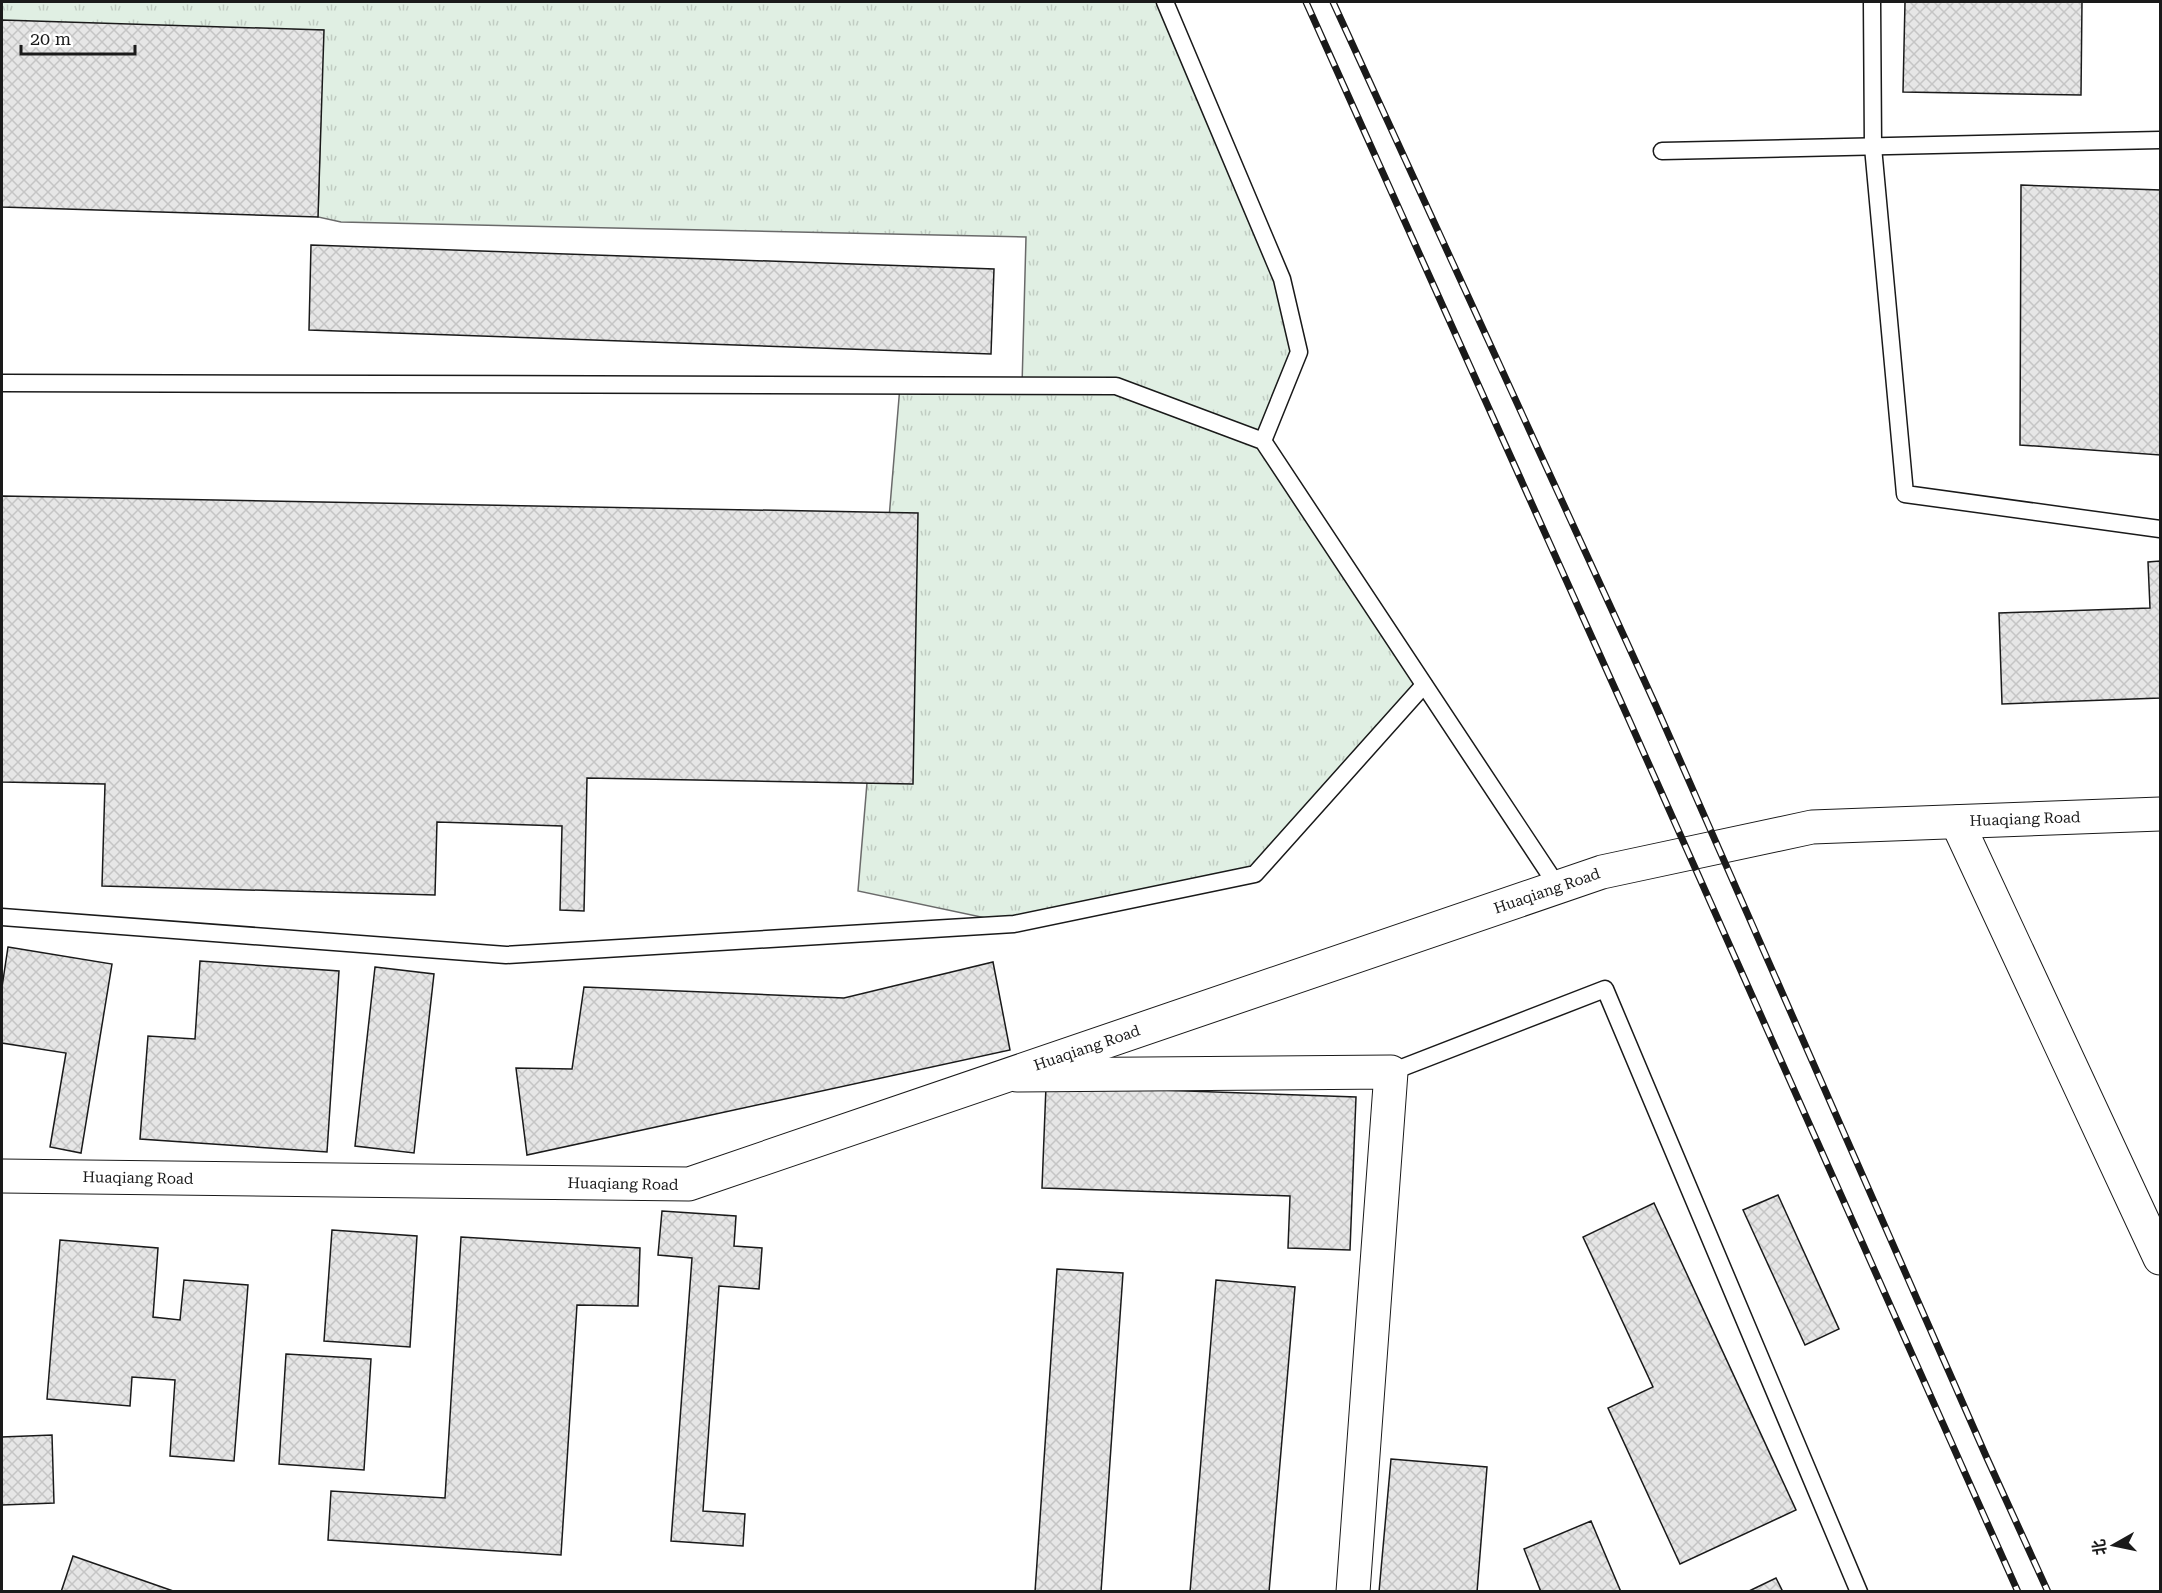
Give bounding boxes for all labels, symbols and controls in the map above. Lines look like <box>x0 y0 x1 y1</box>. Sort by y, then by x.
scale bar <box>21 18 135 56</box>
text: 20 m <box>30 28 71 49</box>
street label: Huaqiang Road <box>1969 808 2081 830</box>
street label: Huaqiang Road <box>1492 864 1603 918</box>
street label: Huaqiang Road <box>1032 1021 1143 1075</box>
street label: Huaqiang Road <box>82 1168 194 1188</box>
street label: Huaqiang Road <box>567 1174 679 1194</box>
north arrow <box>2084 1515 2144 1575</box>
text: 北 <box>2089 1538 2110 1557</box>

